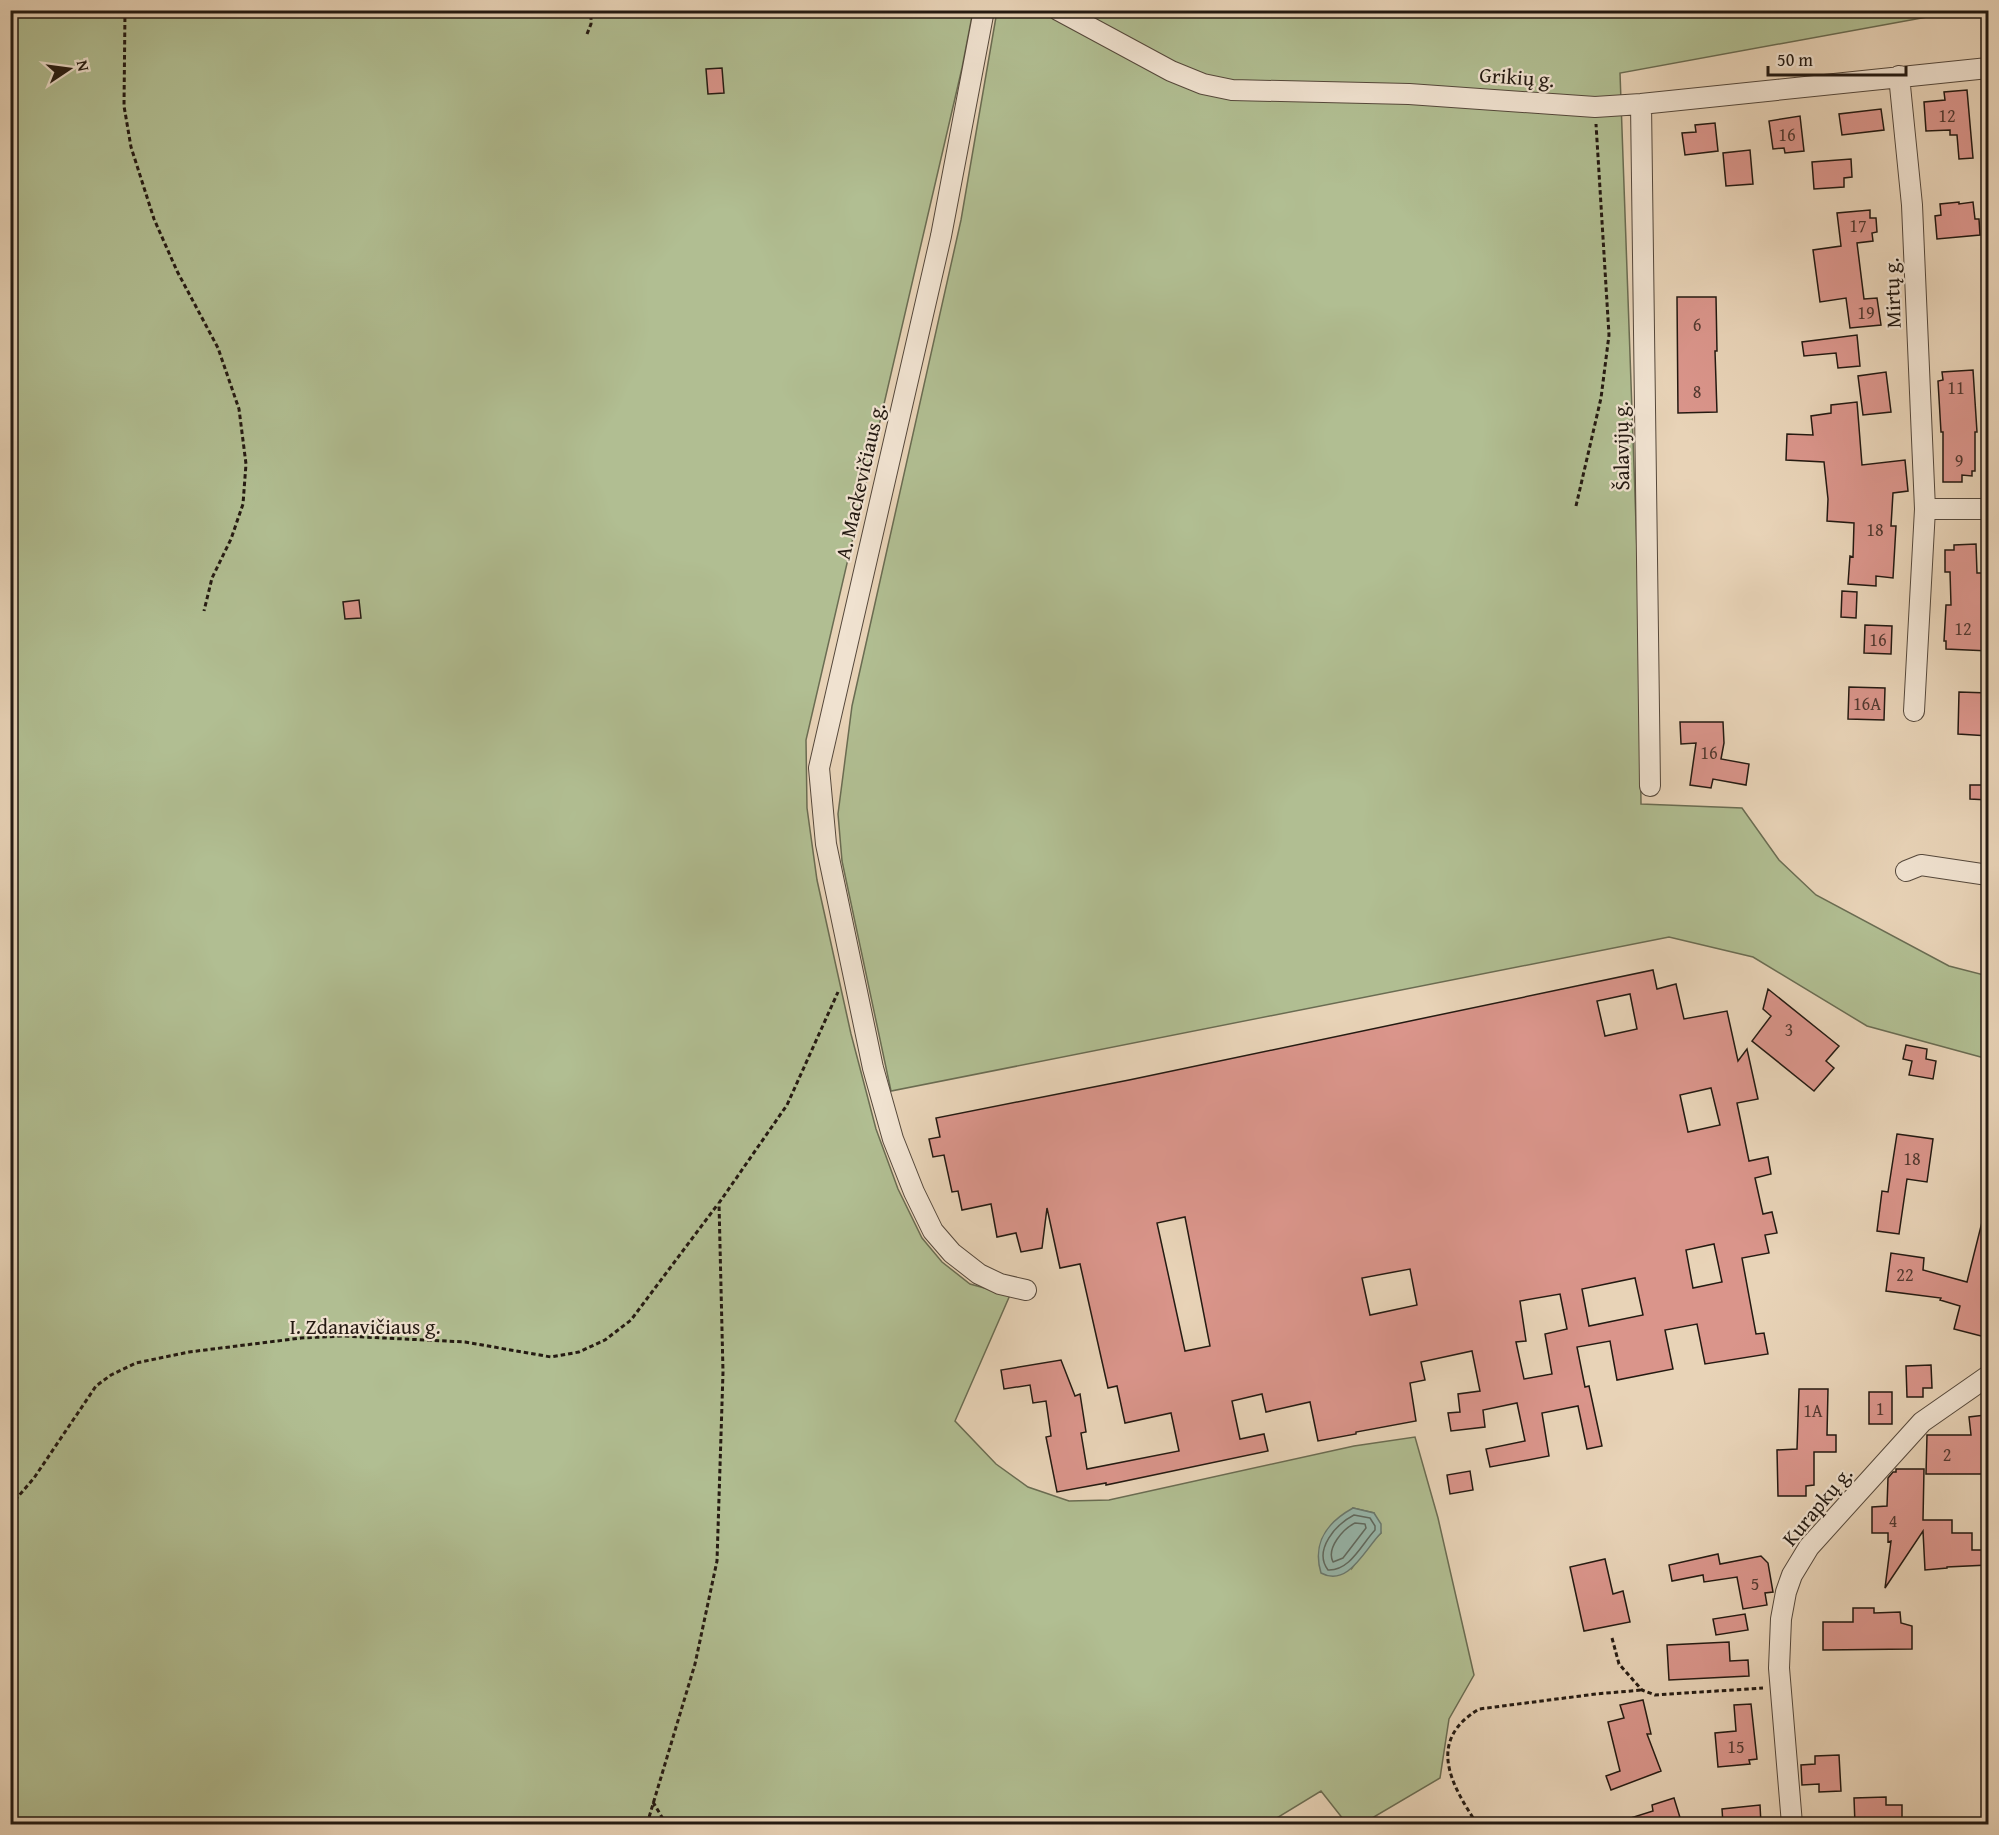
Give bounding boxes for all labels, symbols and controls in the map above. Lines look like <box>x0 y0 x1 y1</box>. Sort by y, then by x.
north arrow <box>39 39 99 99</box>
scale bar <box>1768 39 1906 77</box>
text: 50 m <box>1777 46 1813 73</box>
text: N <box>71 58 97 74</box>
street label: Grikių g. <box>1478 59 1556 95</box>
house number: 12 <box>1938 102 1956 129</box>
house number: 16 <box>1778 121 1796 148</box>
house number: 17 <box>1849 212 1867 239</box>
street label: Mirtų g. <box>1875 257 1909 329</box>
house number: 19 <box>1857 299 1875 326</box>
house number: 6 <box>1693 311 1701 338</box>
house number: 11 <box>1947 374 1965 401</box>
house number: 8 <box>1693 378 1701 405</box>
street label: A. Mackevičiaus g. <box>827 400 893 562</box>
street label: Šalavijų g. <box>1605 401 1637 491</box>
house number: 9 <box>1955 447 1963 474</box>
house number: 18 <box>1866 516 1884 543</box>
house number: 12 <box>1954 615 1972 642</box>
house number: 16 <box>1869 626 1887 653</box>
house number: 16A <box>1853 690 1881 717</box>
house number: 16 <box>1700 739 1718 766</box>
house number: 3 <box>1785 1016 1793 1043</box>
house number: 18 <box>1903 1145 1921 1172</box>
house number: 22 <box>1896 1261 1914 1288</box>
street label: I. Zdanavičiaus g. <box>289 1311 441 1342</box>
house number: 1 <box>1876 1395 1884 1422</box>
house number: 1A <box>1803 1397 1823 1424</box>
house number: 2 <box>1943 1441 1951 1468</box>
street label: Kurapkų g. <box>1774 1459 1860 1553</box>
house number: 4 <box>1889 1507 1897 1534</box>
house number: 5 <box>1751 1570 1759 1597</box>
house number: 15 <box>1727 1733 1745 1760</box>

